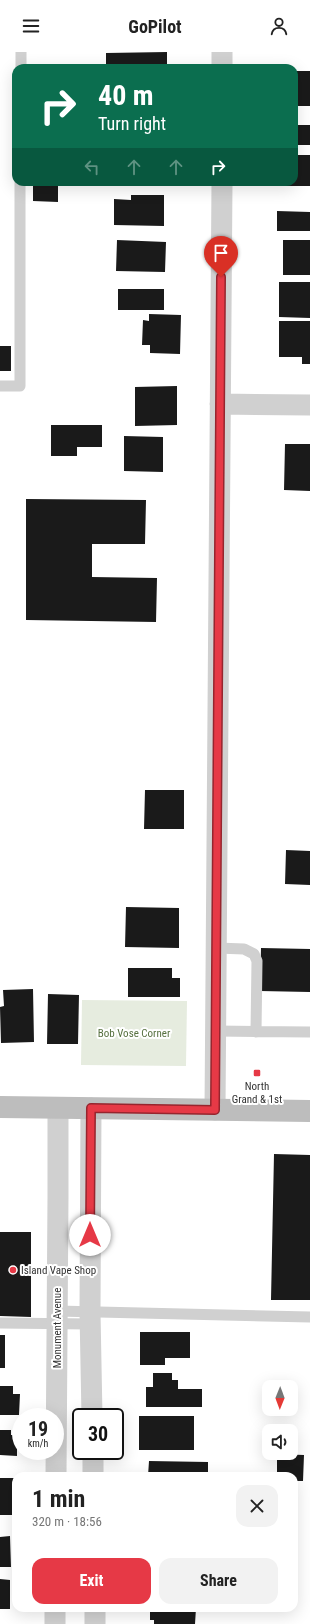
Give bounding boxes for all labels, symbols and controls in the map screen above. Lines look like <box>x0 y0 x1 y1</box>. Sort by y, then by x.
icon: menu <box>20 15 42 37</box>
icon: person <box>268 15 290 37</box>
text: GoPilot <box>128 16 182 37</box>
text: 40 m <box>98 79 154 112</box>
icon: right <box>32 80 84 132</box>
text: Turn right <box>98 113 166 134</box>
icon: left <box>81 156 103 178</box>
icon: ahead <box>123 156 145 178</box>
icon: ahead <box>165 156 187 178</box>
icon: right <box>207 156 229 178</box>
pin <box>204 236 238 277</box>
icon: arrive <box>210 242 232 264</box>
park label: Bob Vose Corner <box>98 1027 171 1040</box>
marker: North Grand & 1st <box>252 1068 262 1078</box>
place label: North Grand & 1st <box>232 1080 282 1106</box>
position arrow <box>69 1214 111 1256</box>
place label: Island Vape Shop <box>21 1264 96 1277</box>
marker: Island Vape Shop <box>8 1265 18 1275</box>
street label: Monument Avenue <box>51 1288 64 1368</box>
north arrow <box>262 1380 298 1416</box>
map controls <box>262 1380 298 1460</box>
speed limit sign: 30 <box>72 1408 124 1460</box>
text: 19 <box>28 1417 48 1441</box>
button: sound <box>262 1424 298 1460</box>
text: km/h <box>28 1438 48 1449</box>
text: 1 min <box>32 1485 85 1513</box>
button: close <box>236 1485 278 1527</box>
text: 320 m · 18:56 <box>32 1514 102 1529</box>
button: Exit <box>32 1558 151 1604</box>
button: Share <box>159 1558 278 1604</box>

